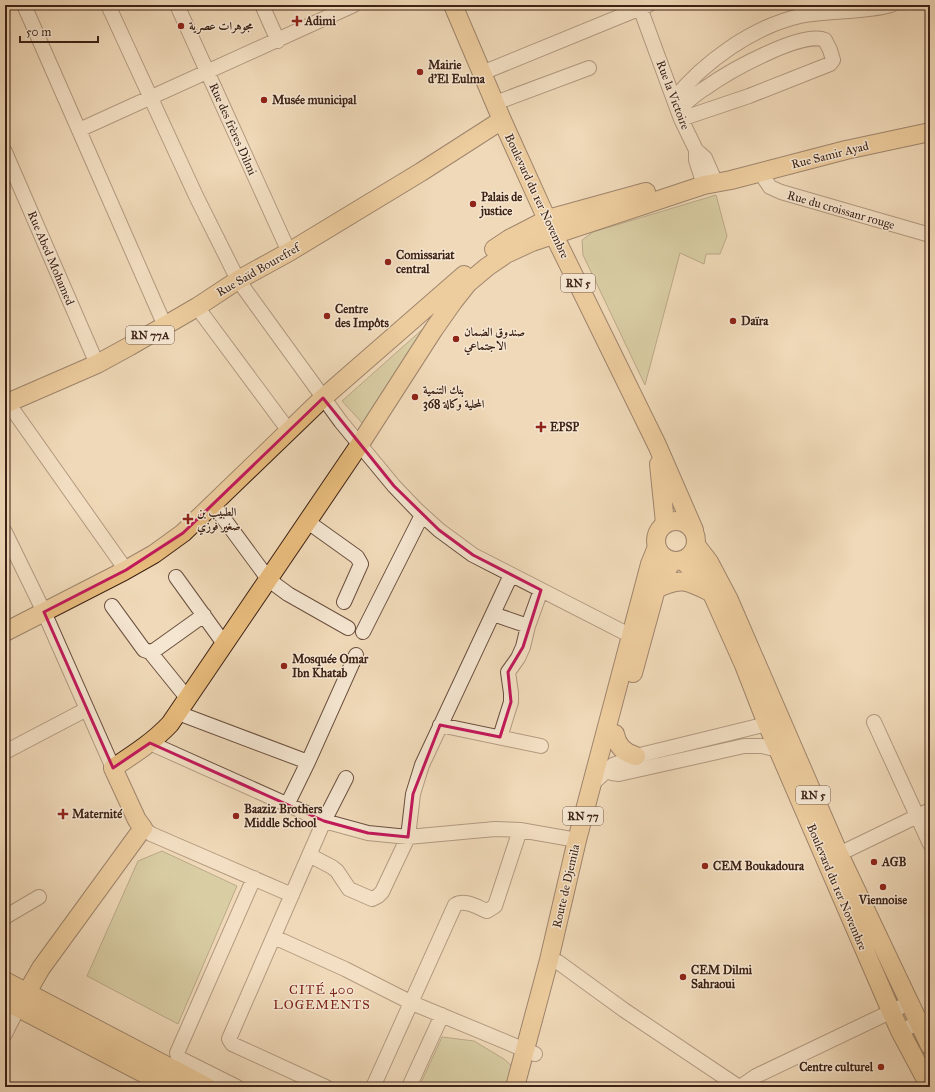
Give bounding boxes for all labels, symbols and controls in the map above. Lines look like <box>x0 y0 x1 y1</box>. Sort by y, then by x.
place label: Adimi <box>304 14 336 28</box>
marker: Adimi <box>292 16 302 26</box>
scale bar <box>20 18 98 44</box>
place label: مجوهرات عصرية <box>189 19 254 35</box>
marker: مجوهرات عصرية <box>176 21 186 31</box>
text: 50 m <box>26 25 51 39</box>
place label: Mairie d'El Eulma <box>428 58 486 86</box>
street label: Rue la Victoire <box>653 58 693 132</box>
marker: Mairie d'El Eulma <box>415 67 425 77</box>
street label: Rue des frères Dilmi <box>206 81 260 178</box>
place label: Musée municipal <box>272 93 357 108</box>
marker: Musée municipal <box>259 95 269 105</box>
street label: Boulevard du 1er Novembre <box>502 131 572 261</box>
street label: Rue Samir Ayad <box>790 139 870 171</box>
street label: Rue du croissanr rouge <box>785 188 896 233</box>
place label: Palais de justice <box>479 190 522 219</box>
marker: Palais de justice <box>468 199 478 209</box>
street label: Rue Abed Mohamed <box>25 209 77 307</box>
street label: Rue Saïd Bourefref <box>214 240 304 299</box>
place label: Comissariat central <box>396 248 455 276</box>
marker: Comissariat central <box>383 257 393 267</box>
road number: RN 5 <box>561 274 595 292</box>
place label: Centre des Impôts <box>335 302 390 331</box>
marker: Centre des Impôts <box>322 311 332 321</box>
place label: Daïra <box>741 314 769 328</box>
marker: Daïra <box>728 316 738 326</box>
place label: صندوق الضمان الاجتماعي <box>463 325 525 356</box>
road number: RN 77A <box>126 326 174 344</box>
marker: صندوق الضمان الاجتماعي <box>451 334 461 344</box>
place label: بنك التنمية المحلية وكالة 368 <box>423 383 485 412</box>
marker: بنك التنمية المحلية وكالة 368 <box>410 392 420 402</box>
place label: EPSP <box>550 420 579 434</box>
marker: EPSP <box>535 421 547 433</box>
place label: الطبيب بن صغير فوزي <box>197 505 241 536</box>
marker: الطبيب بن صغير فوزي <box>182 513 194 525</box>
place label: Mosquée Omar Ibn Khatab <box>292 652 369 680</box>
marker: Mosquée Omar Ibn Khatab <box>279 661 289 671</box>
road number: RN 5 <box>796 786 830 804</box>
place label: Baaziz Brothers Middle School <box>244 802 323 830</box>
place label: Maternité <box>72 807 123 821</box>
road number: RN 77 <box>563 807 603 825</box>
marker: Maternité <box>57 808 69 820</box>
marker: Baaziz Brothers Middle School <box>231 811 241 821</box>
street label: Boulevard du 1er Novembre <box>804 822 870 952</box>
street label: Route de Djemila <box>550 842 583 929</box>
place label: AGB <box>881 855 907 869</box>
marker: AGB <box>869 857 879 867</box>
place label: CEM Boukadoura <box>713 859 805 873</box>
marker: CEM Boukadoura <box>700 861 710 871</box>
marker: Viennoise <box>878 882 888 892</box>
place label: Viennoise <box>858 893 907 907</box>
place label: CEM Dilmi Sahraoui <box>691 963 753 991</box>
marker: CEM Dilmi Sahraoui <box>678 972 688 982</box>
district label: CITÉ 400 LOGEMENTS <box>273 981 371 1013</box>
place label: Centre culturel <box>799 1060 874 1074</box>
marker: Centre culturel <box>876 1062 886 1072</box>

